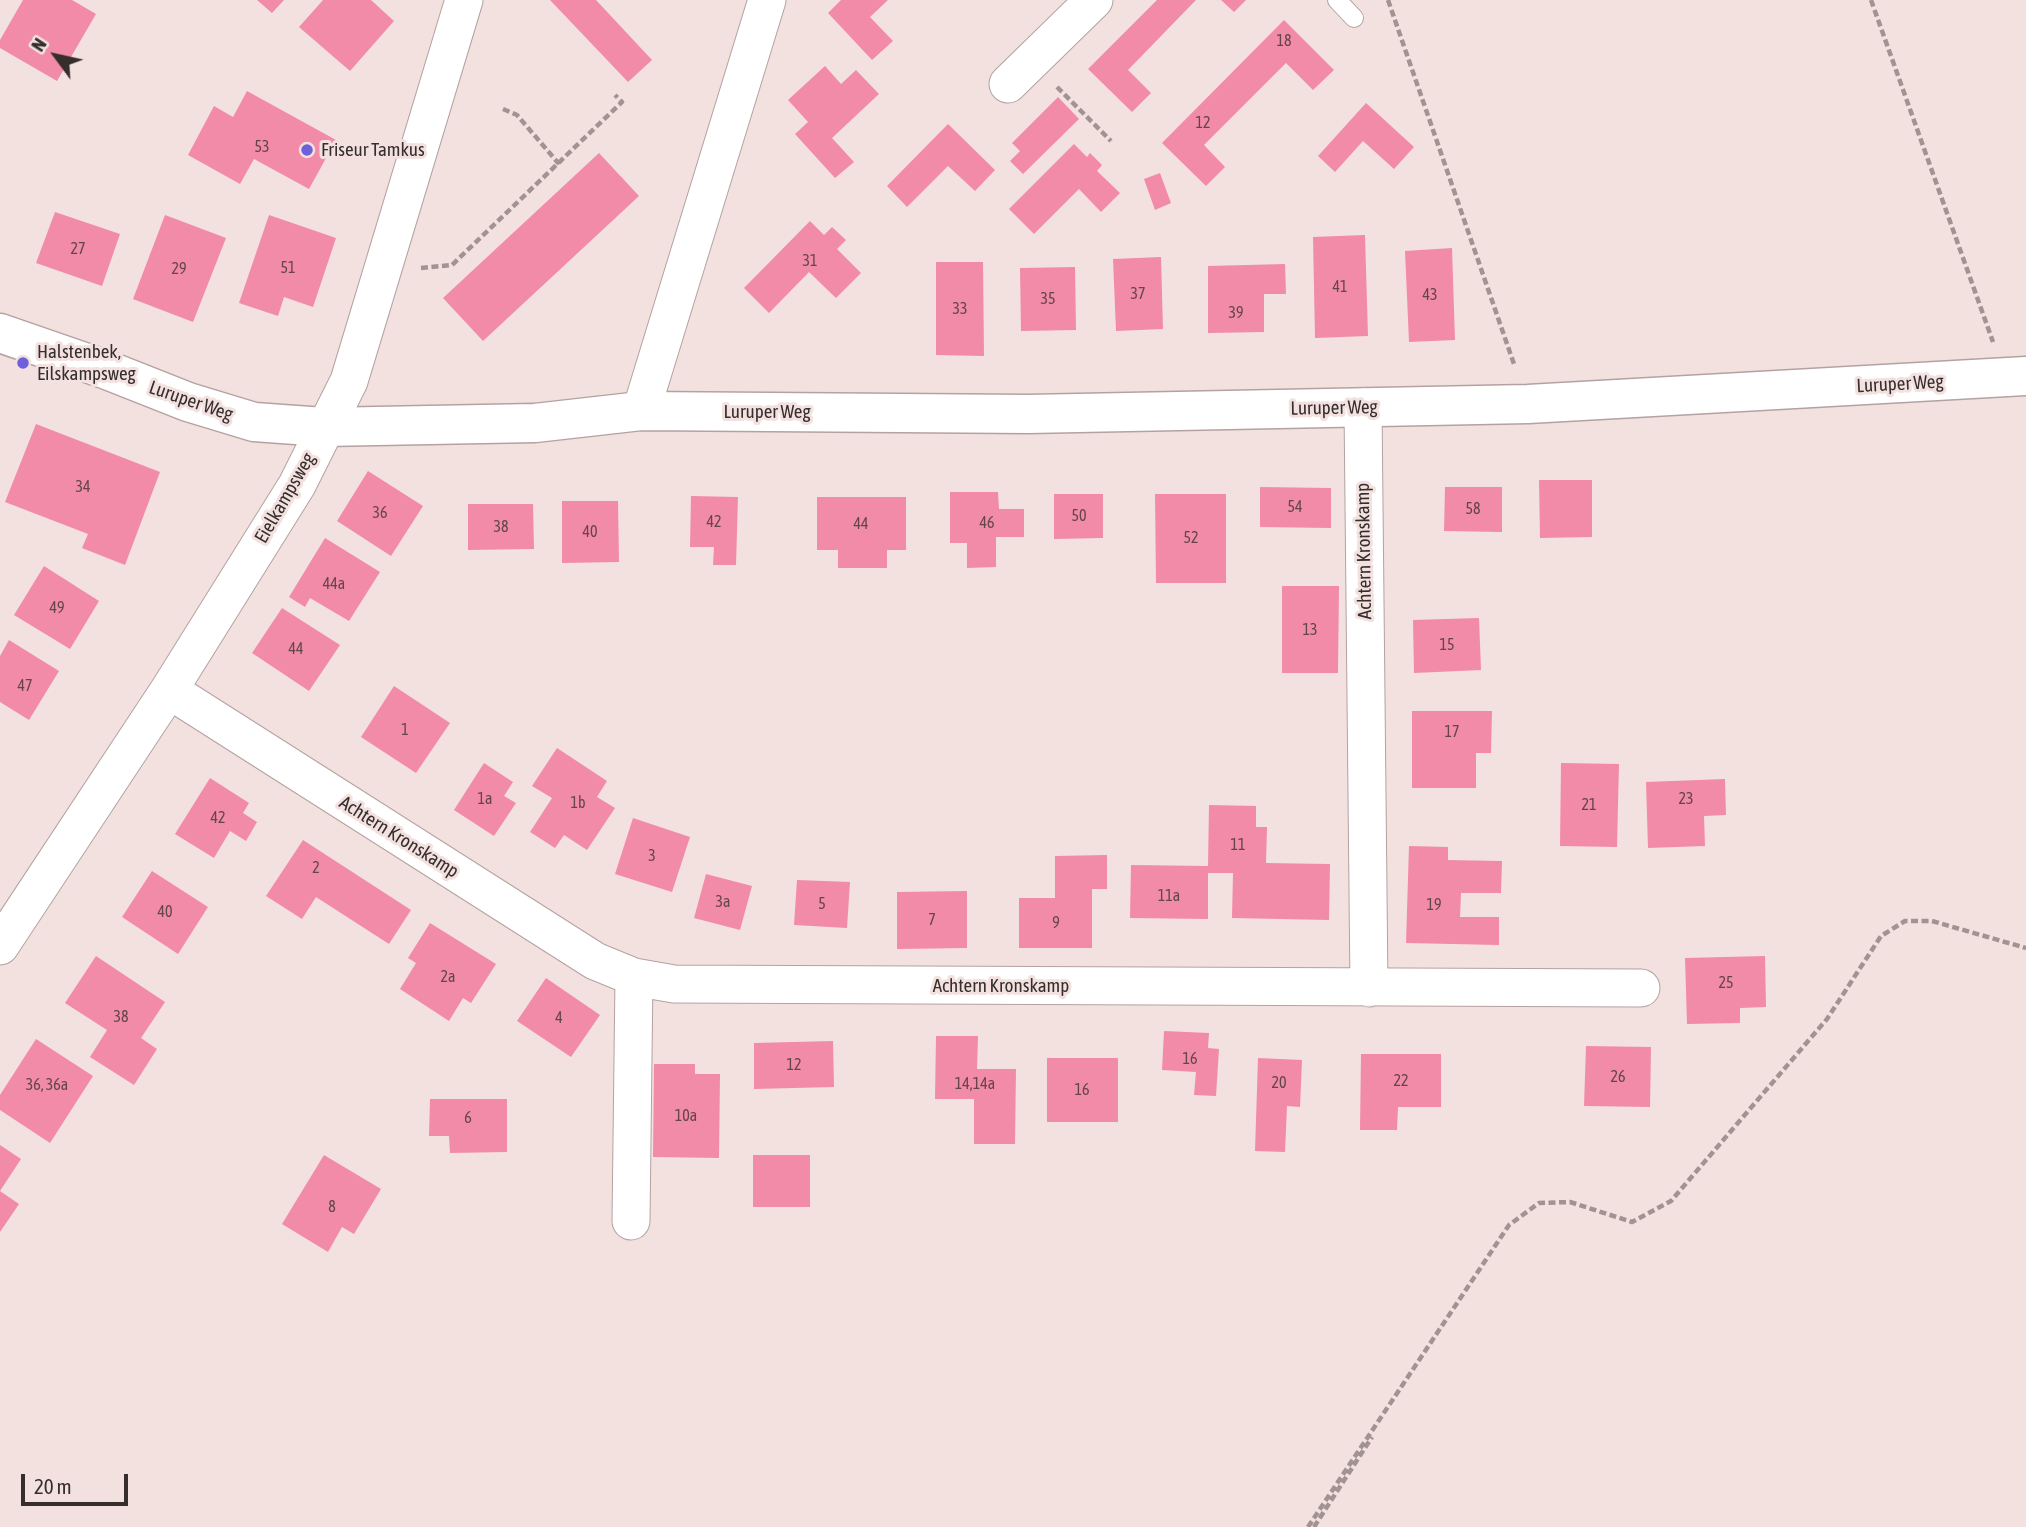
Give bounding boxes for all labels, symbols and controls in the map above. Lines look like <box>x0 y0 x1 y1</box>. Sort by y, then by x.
north arrow <box>21 21 91 91</box>
house number: 18 <box>1276 31 1292 51</box>
text: N <box>26 34 51 55</box>
house number: 12 <box>1195 113 1211 133</box>
house number: 53 <box>254 137 270 157</box>
place label: Friseur Tamkus <box>321 139 425 161</box>
marker: Friseur Tamkus <box>299 142 315 158</box>
house number: 27 <box>70 239 86 259</box>
house number: 31 <box>802 251 818 271</box>
house number: 51 <box>280 258 296 278</box>
house number: 29 <box>171 259 187 279</box>
house number: 41 <box>1332 277 1348 297</box>
house number: 37 <box>1130 284 1146 304</box>
house number: 43 <box>1422 285 1438 305</box>
house number: 35 <box>1040 289 1056 309</box>
house number: 33 <box>952 299 968 319</box>
house number: 39 <box>1228 303 1244 323</box>
place label: Halstenbek, Eilskampsweg <box>37 341 136 385</box>
marker: Halstenbek, Eilskampsweg <box>15 355 31 371</box>
street label: Luruper Weg <box>1856 370 1944 398</box>
street label: Luruper Weg <box>146 376 236 426</box>
street label: Luruper Weg <box>1290 396 1378 420</box>
street label: Luruper Weg <box>723 401 811 423</box>
street label: Eielkampsweg <box>250 449 320 547</box>
house number: 34 <box>75 477 91 497</box>
street label: Achtern Kronskamp <box>1351 483 1377 619</box>
house number: 54 <box>1287 497 1303 517</box>
house number: 58 <box>1465 499 1481 519</box>
house number: 36 <box>372 503 388 523</box>
house number: 50 <box>1071 506 1087 526</box>
house number: 42 <box>706 512 722 532</box>
house number: 46 <box>979 513 995 533</box>
house number: 44 <box>853 514 869 534</box>
house number: 38 <box>493 517 509 537</box>
house number: 40 <box>582 522 598 542</box>
house number: 52 <box>1183 528 1199 548</box>
house number: 44a <box>323 574 345 594</box>
house number: 49 <box>49 598 65 618</box>
house number: 13 <box>1302 620 1318 640</box>
house number: 15 <box>1439 635 1455 655</box>
house number: 44 <box>288 639 304 659</box>
house number: 47 <box>17 676 33 696</box>
house number: 1 <box>401 720 409 740</box>
house number: 17 <box>1444 722 1460 742</box>
house number: 1a <box>478 789 492 809</box>
house number: 23 <box>1678 789 1694 809</box>
street label: Achtern Kronskamp <box>335 791 463 883</box>
house number: 1b <box>570 793 586 813</box>
house number: 21 <box>1581 795 1597 815</box>
house number: 42 <box>210 808 226 828</box>
house number: 11 <box>1230 835 1246 855</box>
house number: 3 <box>648 846 656 866</box>
house number: 2 <box>312 858 320 878</box>
house number: 11a <box>1158 886 1180 906</box>
house number: 3a <box>716 892 730 912</box>
house number: 5 <box>818 894 826 914</box>
house number: 19 <box>1426 895 1442 915</box>
house number: 40 <box>157 902 173 922</box>
house number: 7 <box>928 910 936 930</box>
house number: 9 <box>1052 913 1060 933</box>
house number: 2a <box>441 967 455 987</box>
house number: 25 <box>1718 973 1734 993</box>
street label: Achtern Kronskamp <box>933 975 1069 997</box>
house number: 38 <box>113 1007 129 1027</box>
house number: 4 <box>555 1008 563 1028</box>
house number: 16 <box>1182 1049 1198 1069</box>
house number: 12 <box>786 1055 802 1075</box>
house number: 26 <box>1610 1067 1626 1087</box>
house number: 22 <box>1393 1071 1409 1091</box>
house number: 20 <box>1271 1073 1287 1093</box>
house number: 14,14a <box>955 1074 995 1094</box>
house number: 36, 36a <box>26 1075 68 1095</box>
house number: 16 <box>1074 1080 1090 1100</box>
house number: 10a <box>675 1106 697 1126</box>
house number: 6 <box>464 1108 472 1128</box>
house number: 8 <box>328 1197 336 1217</box>
scale bar <box>24 1460 131 1504</box>
text: 20 m <box>34 1474 72 1498</box>

